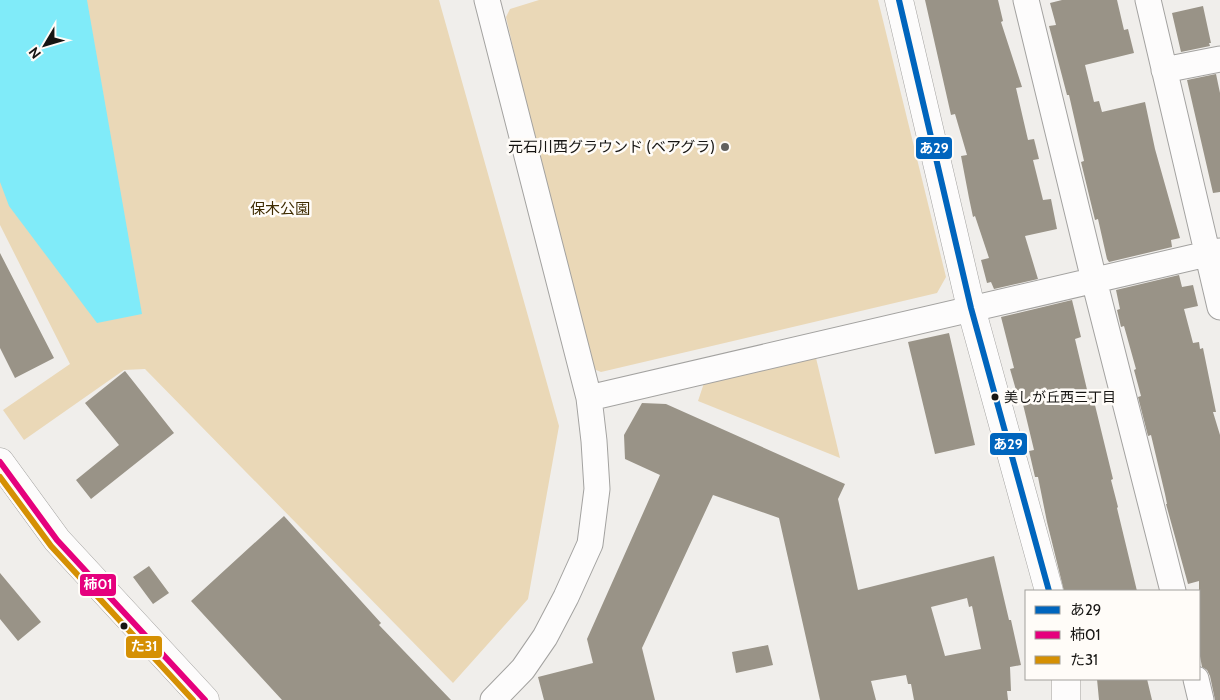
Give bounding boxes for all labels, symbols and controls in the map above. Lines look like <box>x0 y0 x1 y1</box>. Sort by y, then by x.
north arrow <box>20 20 70 70</box>
text: N <box>25 44 45 62</box>
line badge: あ29 <box>915 136 953 160</box>
place label: 元石川西グラウンド (ベアグラ) <box>508 138 715 156</box>
text: あ29 <box>919 139 949 157</box>
marker: 元石川西グラウンド (ベアグラ) <box>719 141 731 153</box>
park label: 保木公園 <box>250 200 310 218</box>
place label: 美しが丘西三丁目 <box>1004 388 1116 406</box>
marker: 美しが丘西三丁目 <box>990 392 1000 402</box>
line badge: あ29 <box>989 432 1028 456</box>
text: あ29 <box>993 435 1023 453</box>
line badge: 柿01 <box>79 573 117 597</box>
text: 柿01 <box>83 575 113 593</box>
legend <box>1025 590 1200 680</box>
text: あ29 <box>1070 601 1101 619</box>
unlabelled marker <box>119 621 129 631</box>
text: 柿01 <box>1070 626 1100 644</box>
line badge: た31 <box>125 635 163 659</box>
text: た31 <box>131 637 157 655</box>
text: た31 <box>1070 651 1098 669</box>

